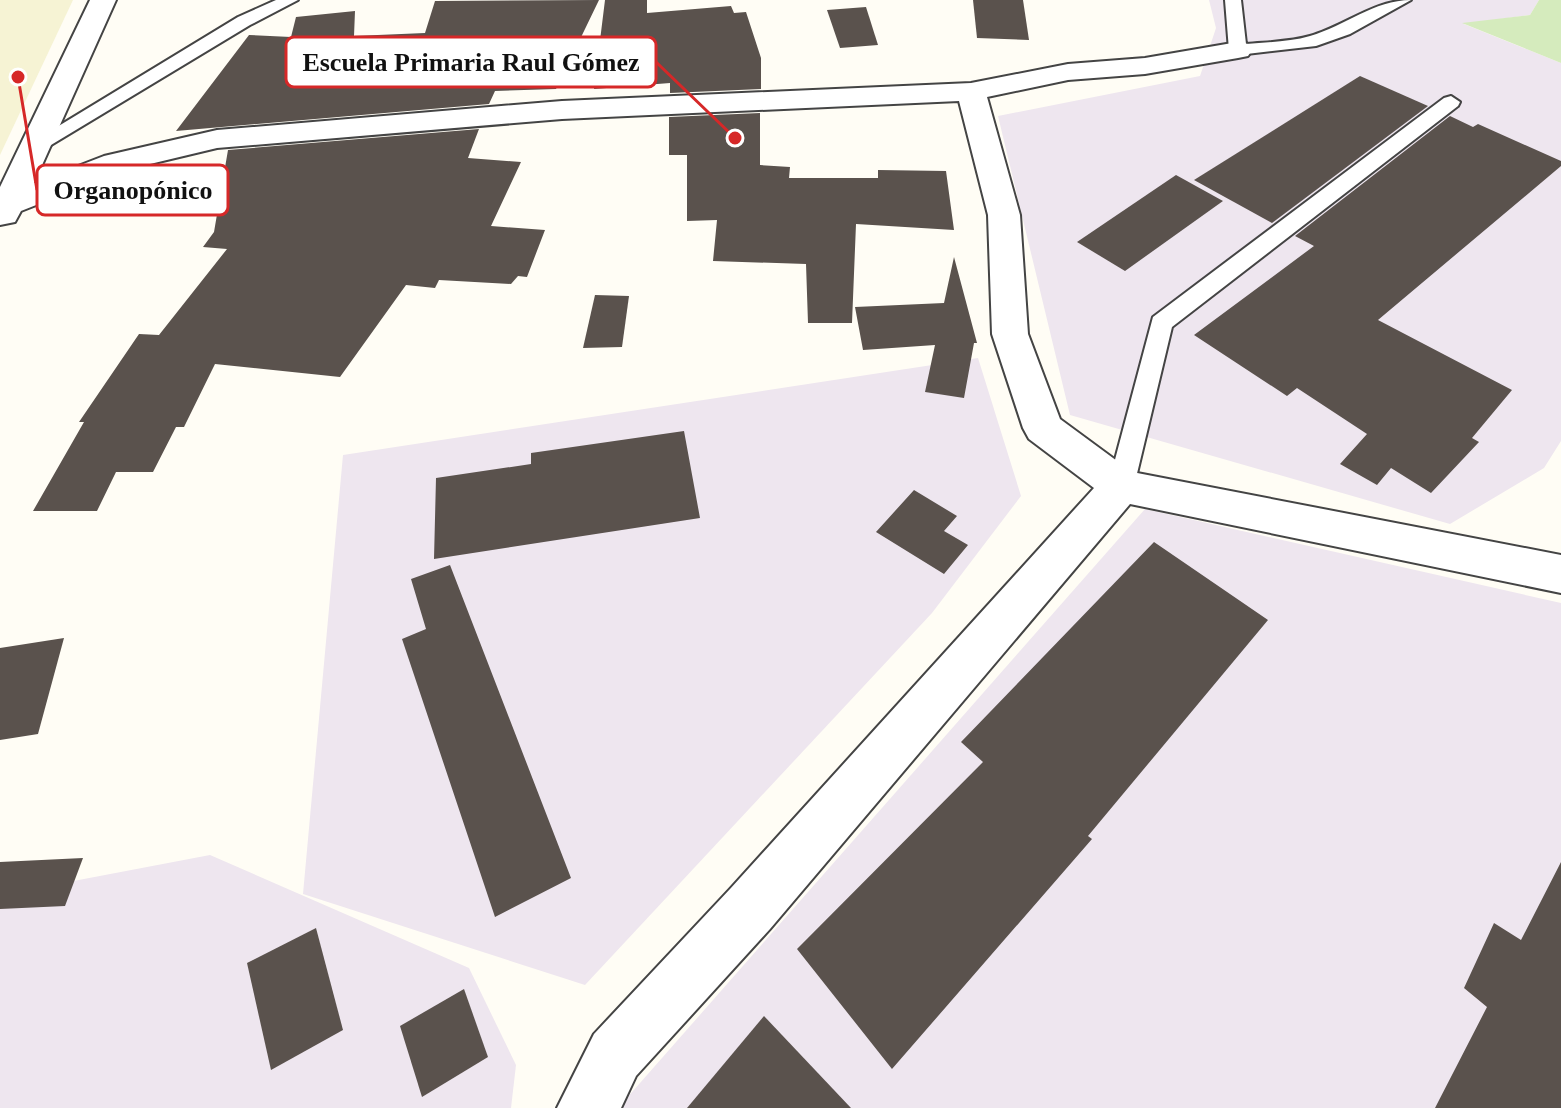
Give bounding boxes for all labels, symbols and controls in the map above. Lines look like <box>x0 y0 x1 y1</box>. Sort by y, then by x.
callout: Escuela Primaria Raul Gómez <box>286 37 656 87</box>
text: Escuela Primaria Raul Gómez <box>302 48 640 77</box>
callout: Organopónico <box>37 165 228 215</box>
text: Organopónico <box>54 176 212 205</box>

